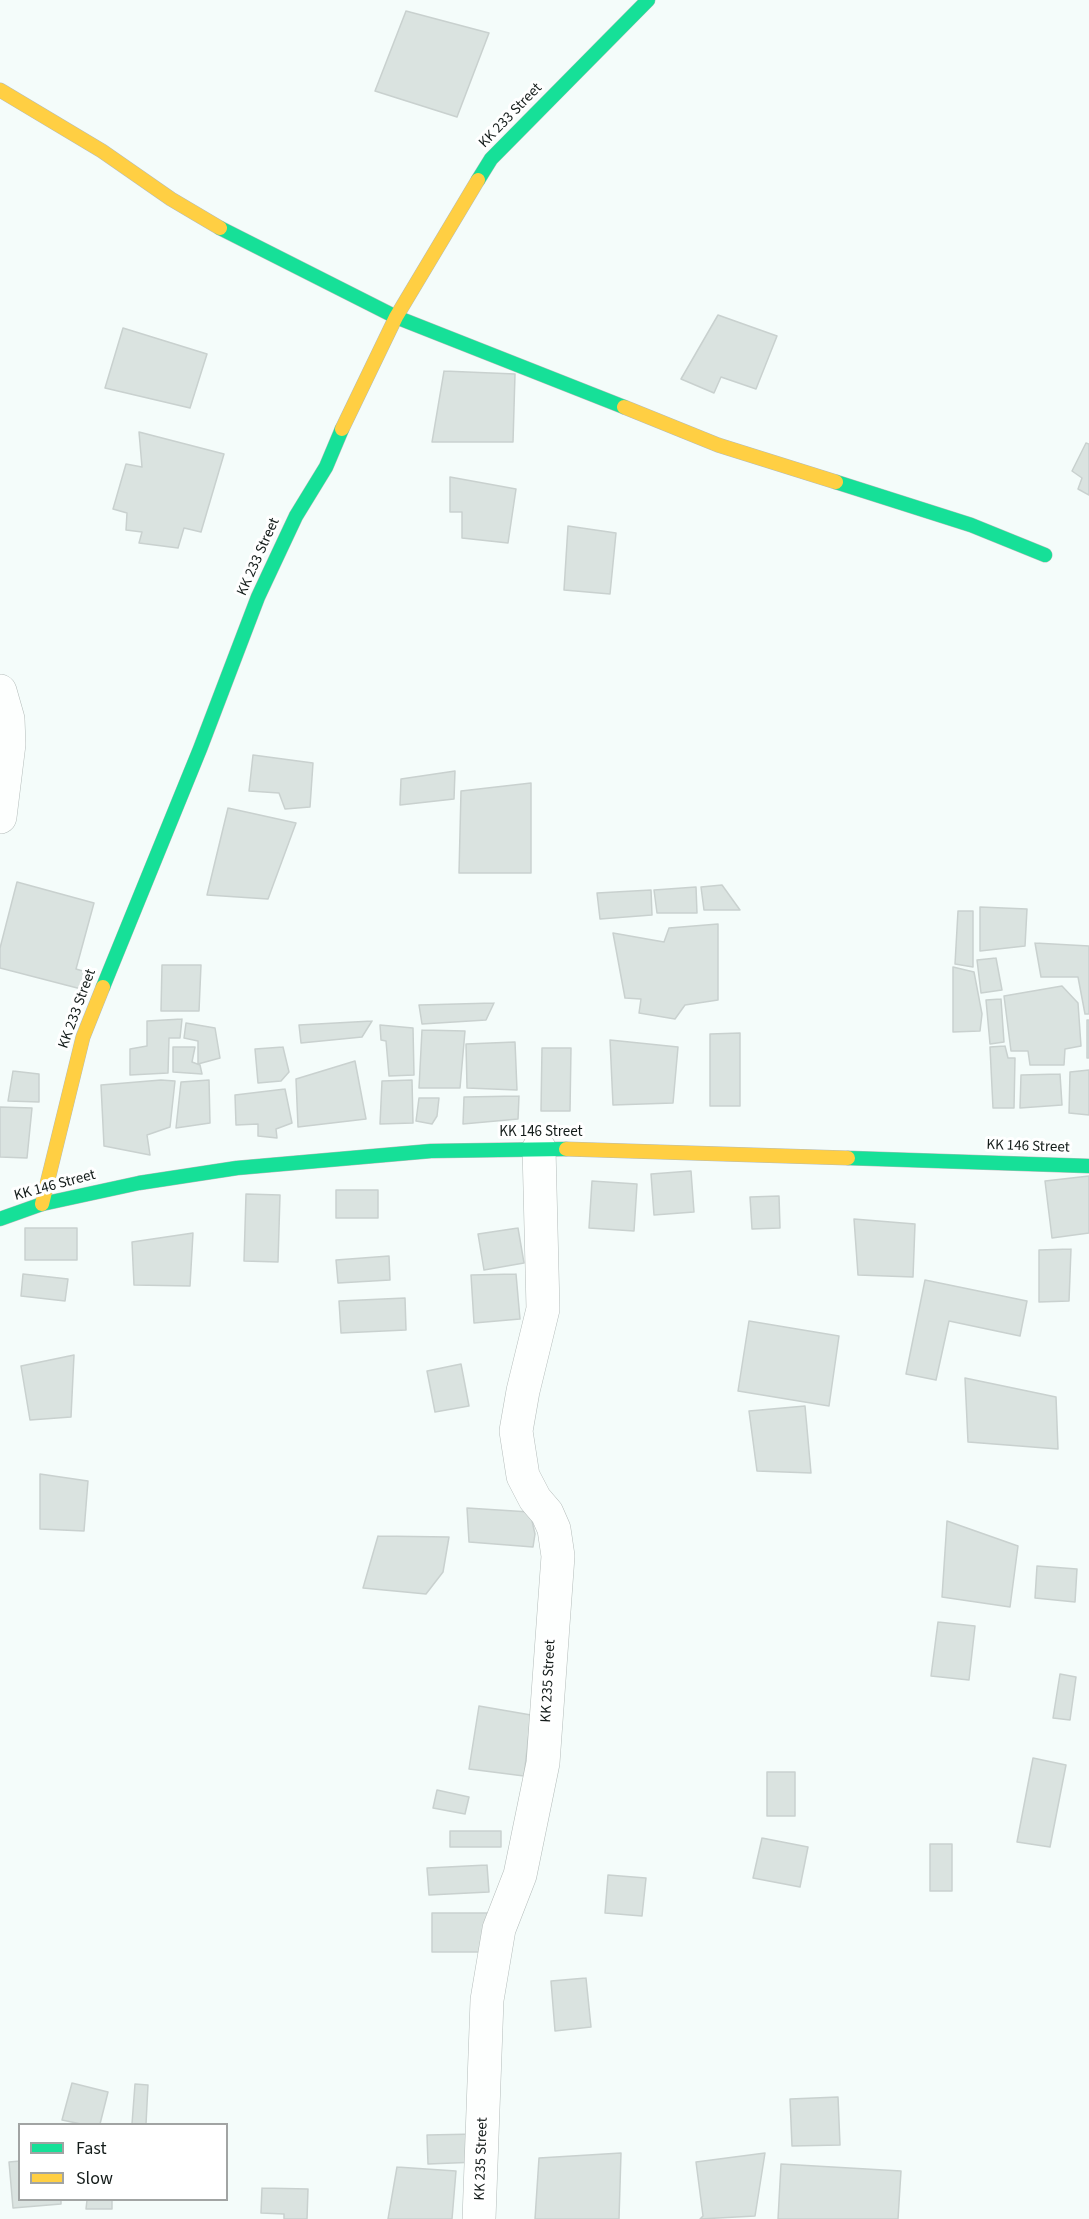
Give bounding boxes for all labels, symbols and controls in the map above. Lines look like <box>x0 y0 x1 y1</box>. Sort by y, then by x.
street label: KK 233 Street <box>476 80 546 152</box>
street label: KK 233 Street <box>234 515 284 599</box>
street label: KK 233 Street <box>55 967 101 1051</box>
street label: KK 146 Street <box>499 1124 583 1142</box>
street label: KK 146 Street <box>986 1137 1070 1157</box>
street label: KK 146 Street <box>12 1167 98 1205</box>
street label: KK 235 Street <box>538 1639 560 1723</box>
street label: KK 235 Street <box>472 2117 492 2201</box>
legend <box>18 2123 228 2201</box>
text: Fast <box>76 2136 107 2161</box>
text: Slow <box>76 2166 113 2191</box>

